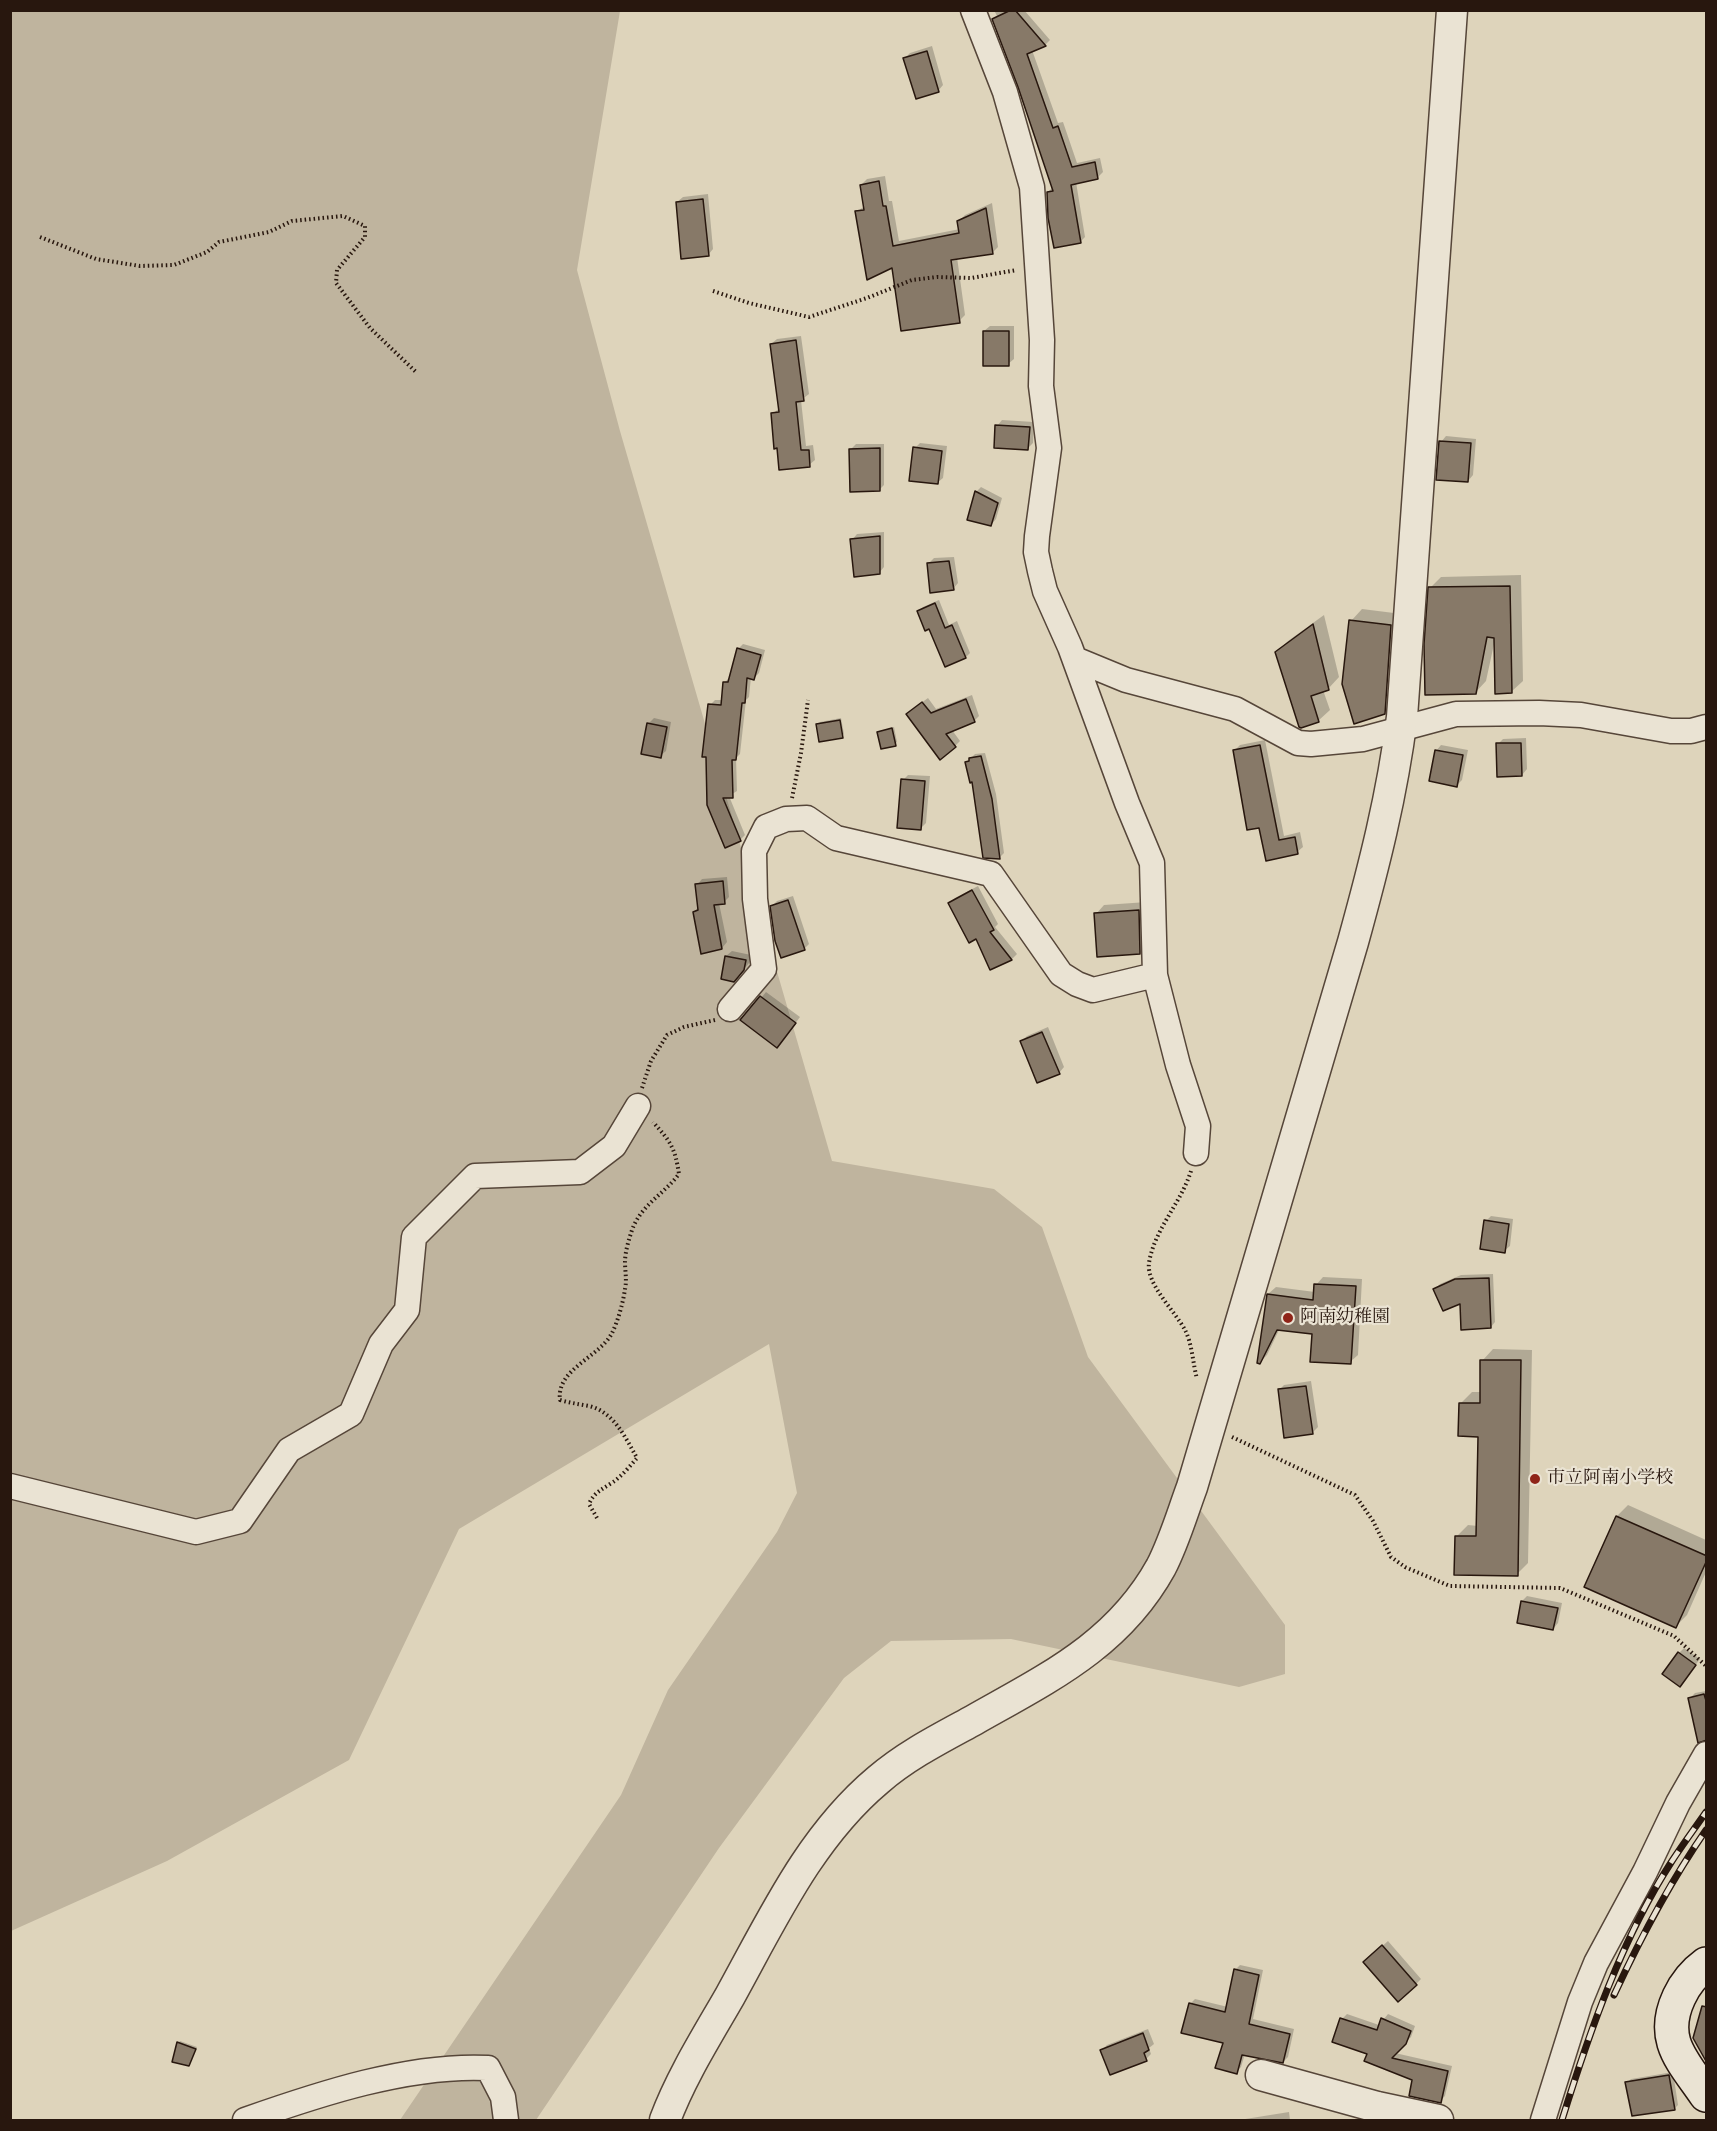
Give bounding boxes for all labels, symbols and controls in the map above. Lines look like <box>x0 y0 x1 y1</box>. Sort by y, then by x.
place label: 阿南幼稚園 <box>1300 1307 1390 1329</box>
marker: 阿南幼稚園 <box>1281 1311 1295 1325</box>
place label: 市立阿南小学校 <box>1547 1468 1673 1490</box>
marker: 市立阿南小学校 <box>1528 1472 1542 1486</box>

